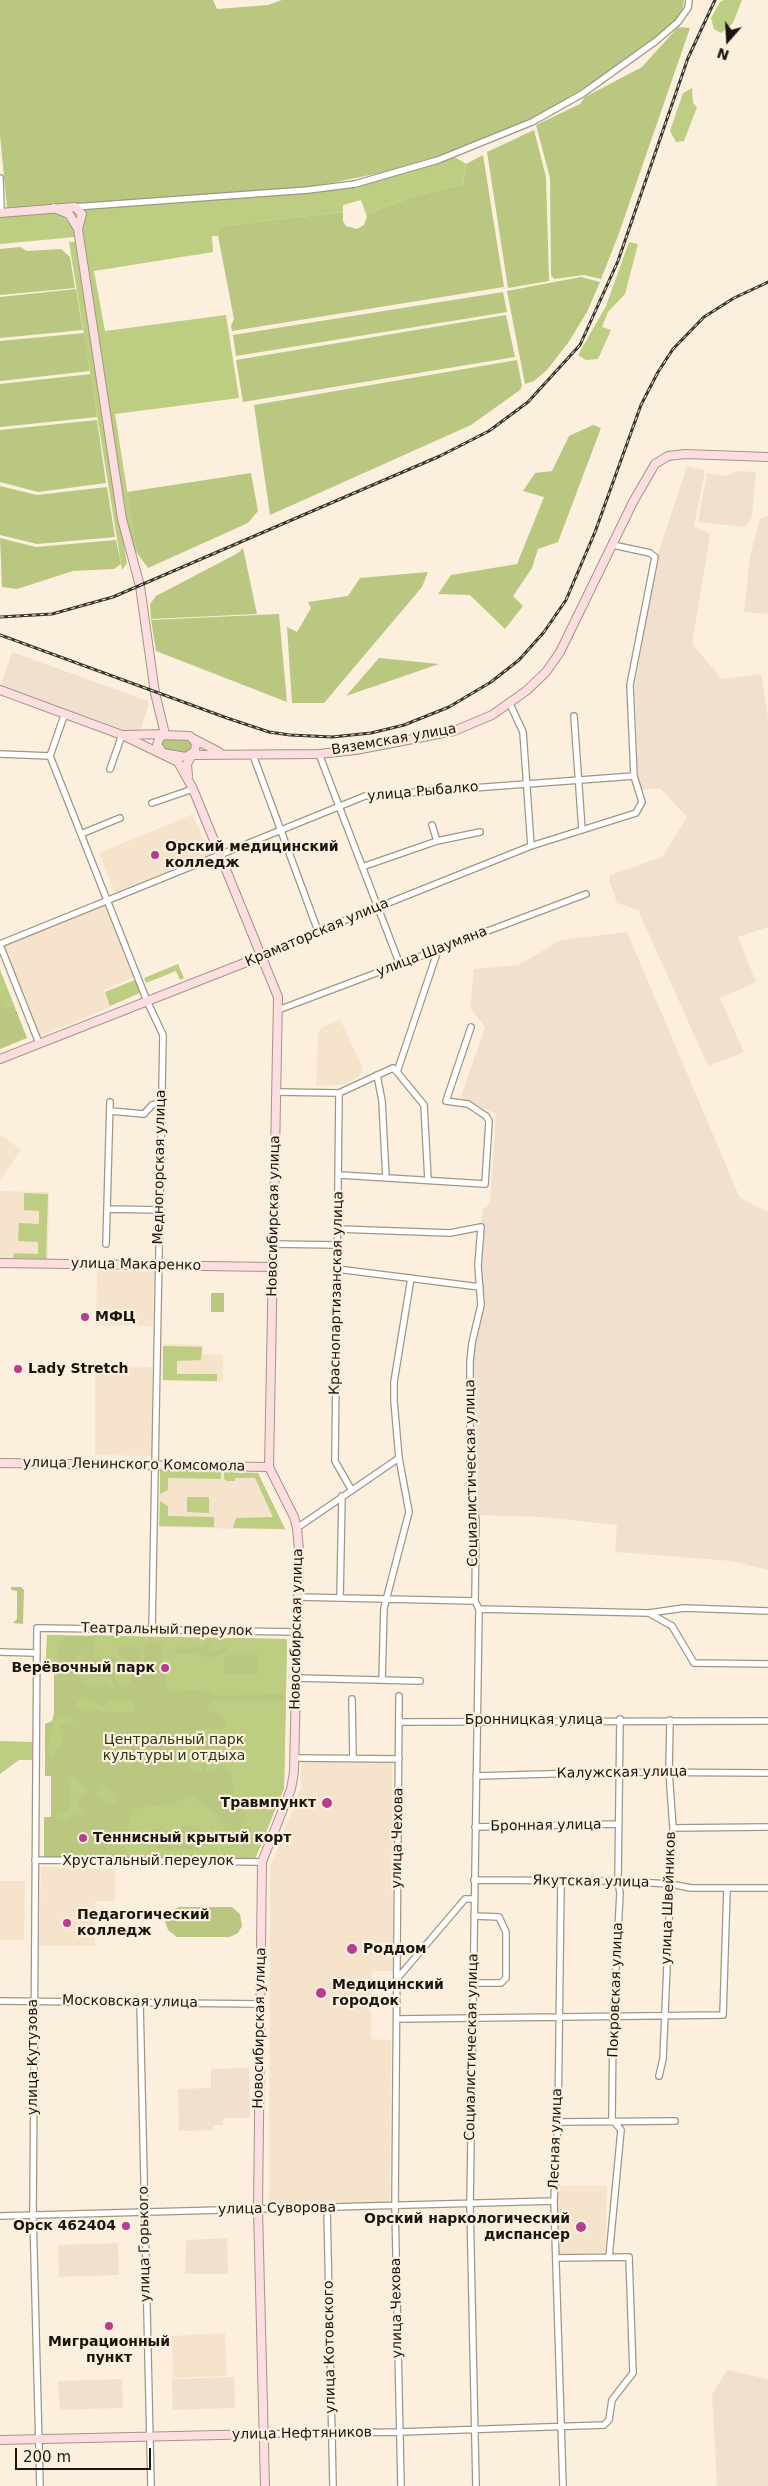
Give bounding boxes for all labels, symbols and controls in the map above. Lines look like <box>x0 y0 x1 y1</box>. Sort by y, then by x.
north arrow <box>703 15 753 65</box>
text: N <box>715 45 731 64</box>
street label: Вяземская улица <box>330 721 458 759</box>
street label: улица Рыбалко <box>367 779 479 805</box>
place label: Орский медицинский колледж <box>165 839 339 872</box>
marker: Орский медицинский колледж <box>149 849 161 861</box>
street label: Краматорская улица <box>243 895 391 971</box>
street label: улица Шаумяна <box>374 923 490 981</box>
street label: Медногорская улица <box>150 1089 170 1245</box>
street label: Новосибирская улица <box>264 1135 284 1297</box>
street label: Краснопартизанская улица <box>327 1191 347 1395</box>
street label: улица Макаренко <box>71 1255 201 1275</box>
place label: МФЦ <box>95 1309 136 1325</box>
marker: МФЦ <box>79 1311 91 1323</box>
place label: Lady Stretch <box>28 1361 129 1377</box>
marker: Lady Stretch <box>12 1363 24 1375</box>
street label: Социалистическая улица <box>462 1379 482 1567</box>
street label: улица Ленинского Комсомола <box>23 1455 245 1475</box>
street label: Новосибирская улица <box>287 1548 307 1710</box>
street label: Театральный переулок <box>81 1620 253 1640</box>
place label: Верёвочный парк <box>12 1660 155 1676</box>
marker: Верёвочный парк <box>159 1662 171 1674</box>
street label: Бронницкая улица <box>465 1712 603 1728</box>
park label: Центральный парк культуры и отдыха <box>103 1732 245 1764</box>
street label: Калужская улица <box>557 1763 687 1783</box>
street label: улица Чехова <box>389 1787 407 1889</box>
place label: Травмпункт <box>221 1795 316 1811</box>
marker: Травмпункт <box>320 1796 334 1810</box>
street label: Бронная улица <box>490 1817 602 1835</box>
place label: Теннисный крытый корт <box>93 1830 291 1846</box>
street label: улица Швейников <box>658 1831 680 1965</box>
marker: Теннисный крытый корт <box>77 1832 89 1844</box>
street label: Хрустальный переулок <box>62 1853 234 1869</box>
street label: Якутская улица <box>533 1873 649 1891</box>
place label: Педагогический колледж <box>77 1907 210 1940</box>
marker: Педагогический колледж <box>61 1917 73 1929</box>
street label: Покровская улица <box>605 1922 627 2058</box>
place label: Роддом <box>363 1941 427 1957</box>
marker: Роддом <box>345 1942 359 1956</box>
street label: Новосибирская улица <box>250 1947 270 2109</box>
street label: Социалистическая улица <box>462 1953 482 2141</box>
place label: Медицинский городок <box>332 1977 444 2010</box>
marker: Медицинский городок <box>314 1986 328 2000</box>
street label: Московская улица <box>62 1992 198 2012</box>
street label: улица Кутузова <box>25 1999 41 2115</box>
street label: Лесная улица <box>546 2088 566 2190</box>
street label: улица Горького <box>136 2186 154 2302</box>
street label: улица Суворова <box>218 2200 336 2218</box>
place label: Орский наркологический диспансер <box>364 2211 570 2244</box>
place label: Орск 462404 <box>13 2218 116 2234</box>
marker: Орск 462404 <box>120 2220 132 2232</box>
marker: Орский наркологический диспансер <box>574 2220 588 2234</box>
street label: улица Чехова <box>388 2257 406 2359</box>
street label: улица Котовского <box>320 2280 340 2414</box>
marker: Миграционный пункт <box>103 2320 115 2332</box>
place label: Миграционный пункт <box>48 2334 170 2366</box>
street label: улица Нефтяников <box>232 2424 372 2444</box>
scale bar <box>18 2438 154 2470</box>
text: 200 m <box>23 2448 71 2466</box>

